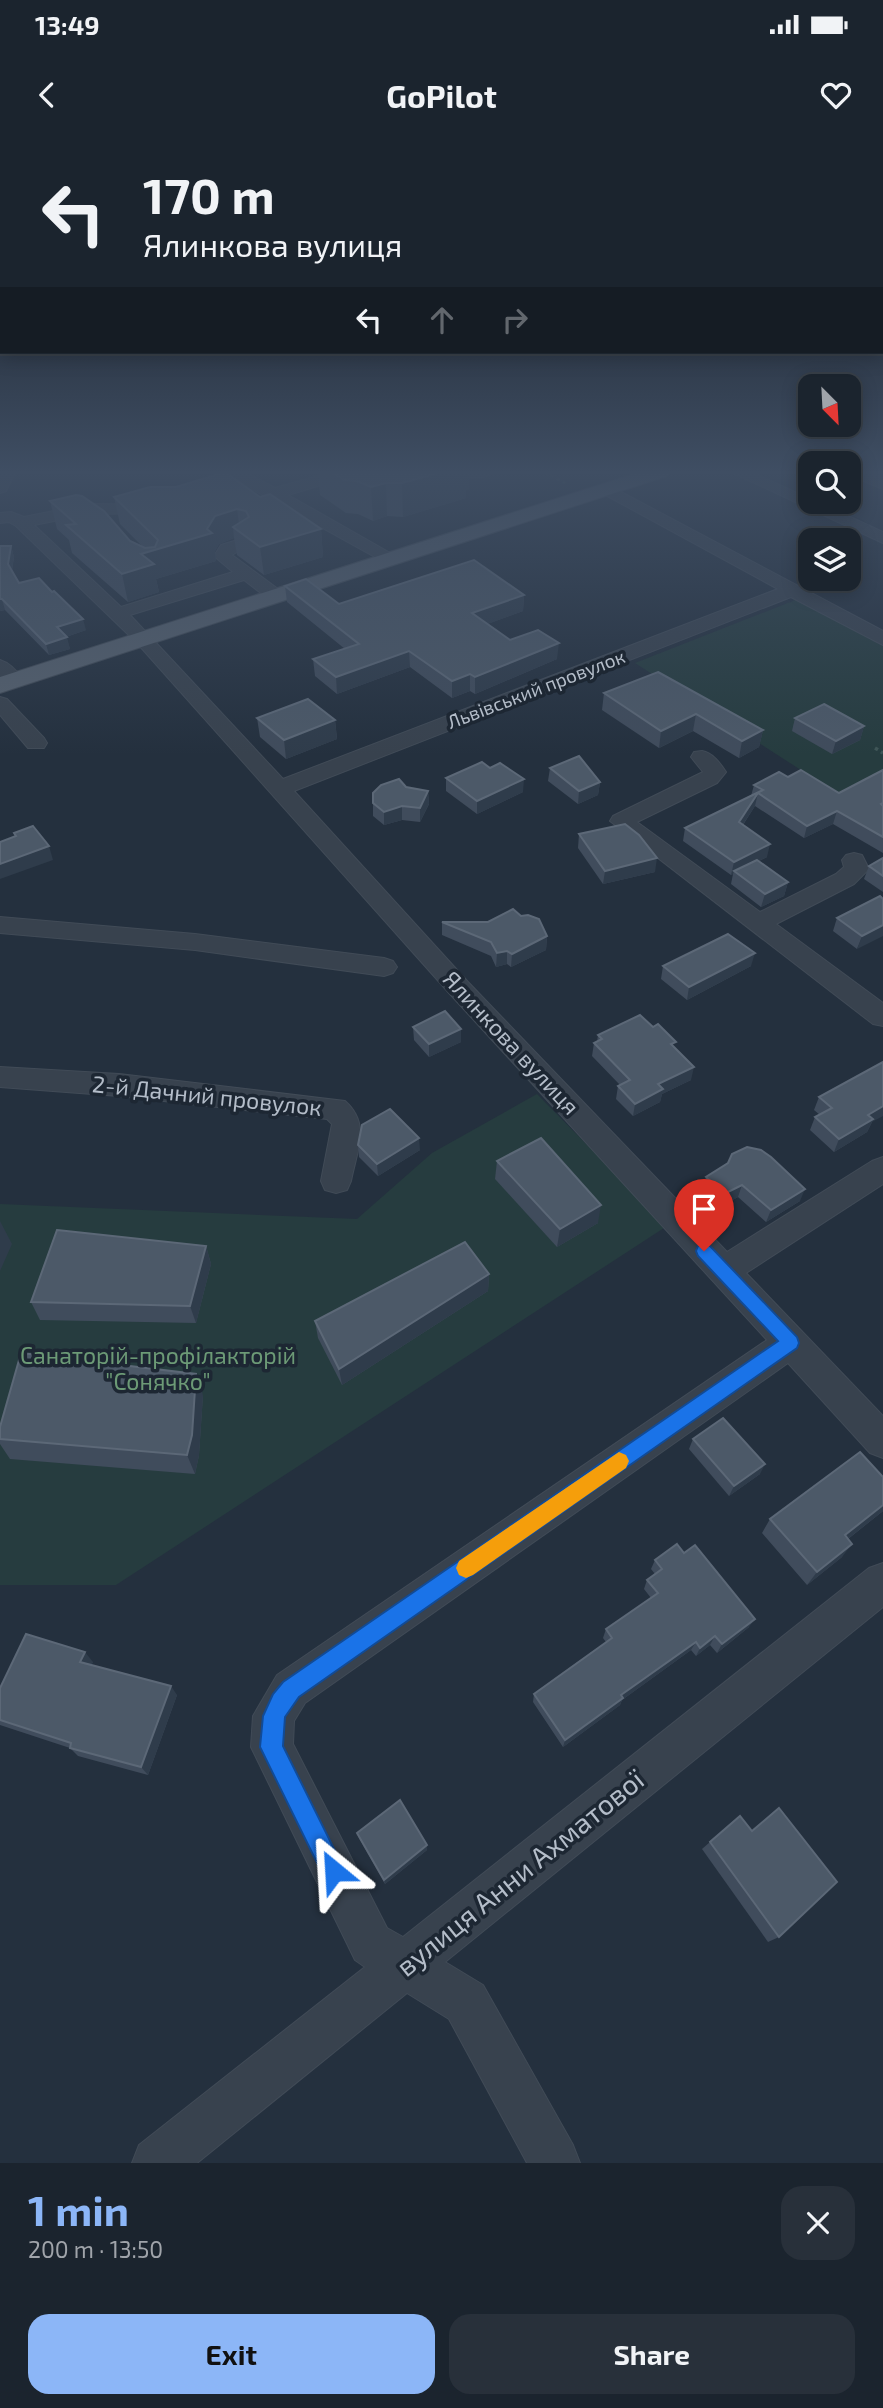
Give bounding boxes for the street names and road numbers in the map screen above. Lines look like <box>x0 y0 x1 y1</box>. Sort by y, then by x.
street label: Львівський провулок <box>444 644 628 734</box>
street label: Ялинкова вулиця <box>437 965 586 1121</box>
street label: 2-й Дачний провулок <box>91 1069 323 1122</box>
street label: вулиця Анни Ахматової <box>389 1761 651 1983</box>

